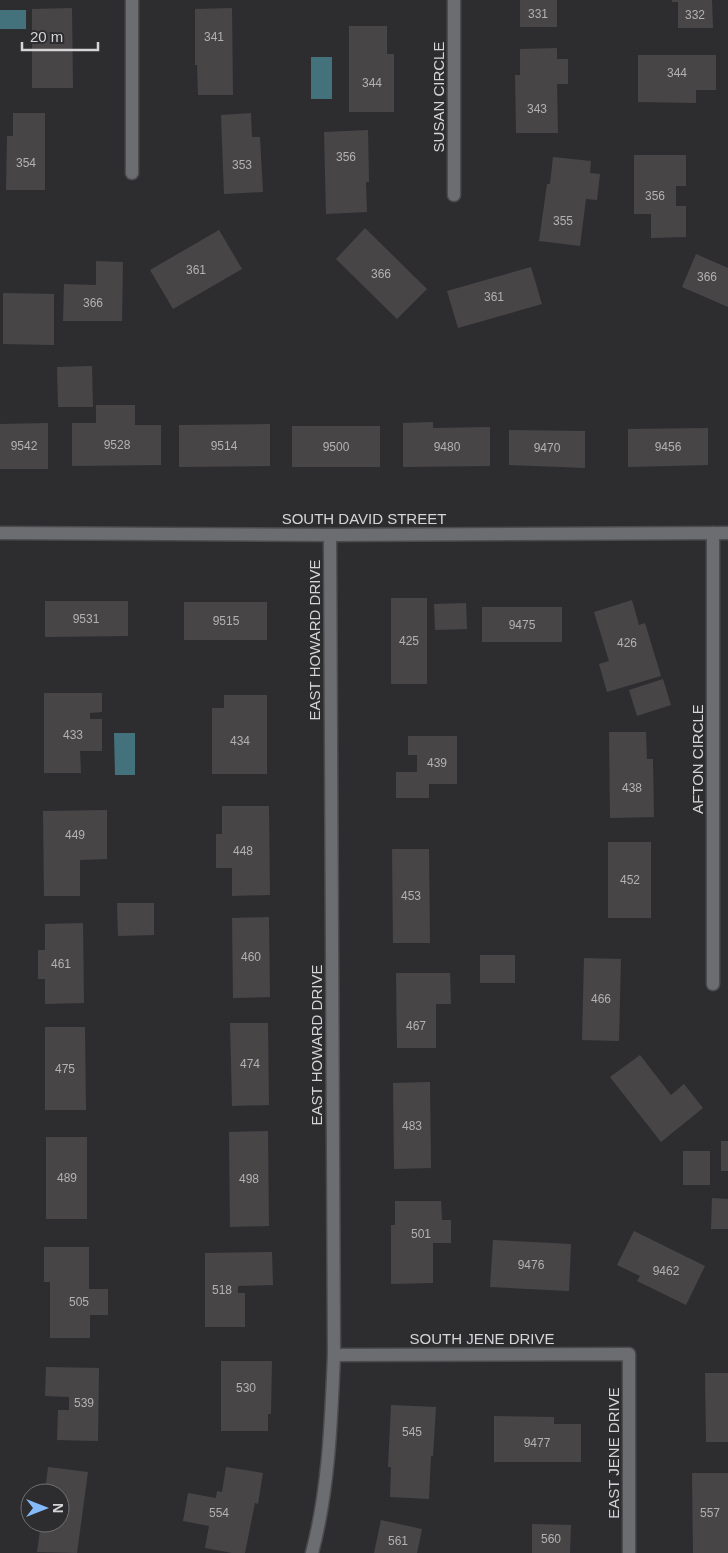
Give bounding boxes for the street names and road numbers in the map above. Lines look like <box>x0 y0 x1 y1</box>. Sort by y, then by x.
street label: SUSAN CIRCLE <box>430 42 447 152</box>
street label: SOUTH DAVID STREET <box>282 510 446 527</box>
street label: EAST HOWARD DRIVE <box>306 560 323 720</box>
street label: AFTON CIRCLE <box>689 704 706 814</box>
street label: EAST HOWARD DRIVE <box>308 965 325 1125</box>
street label: SOUTH JENE DRIVE <box>409 1330 555 1347</box>
street label: EAST JENE DRIVE <box>605 1387 622 1519</box>

